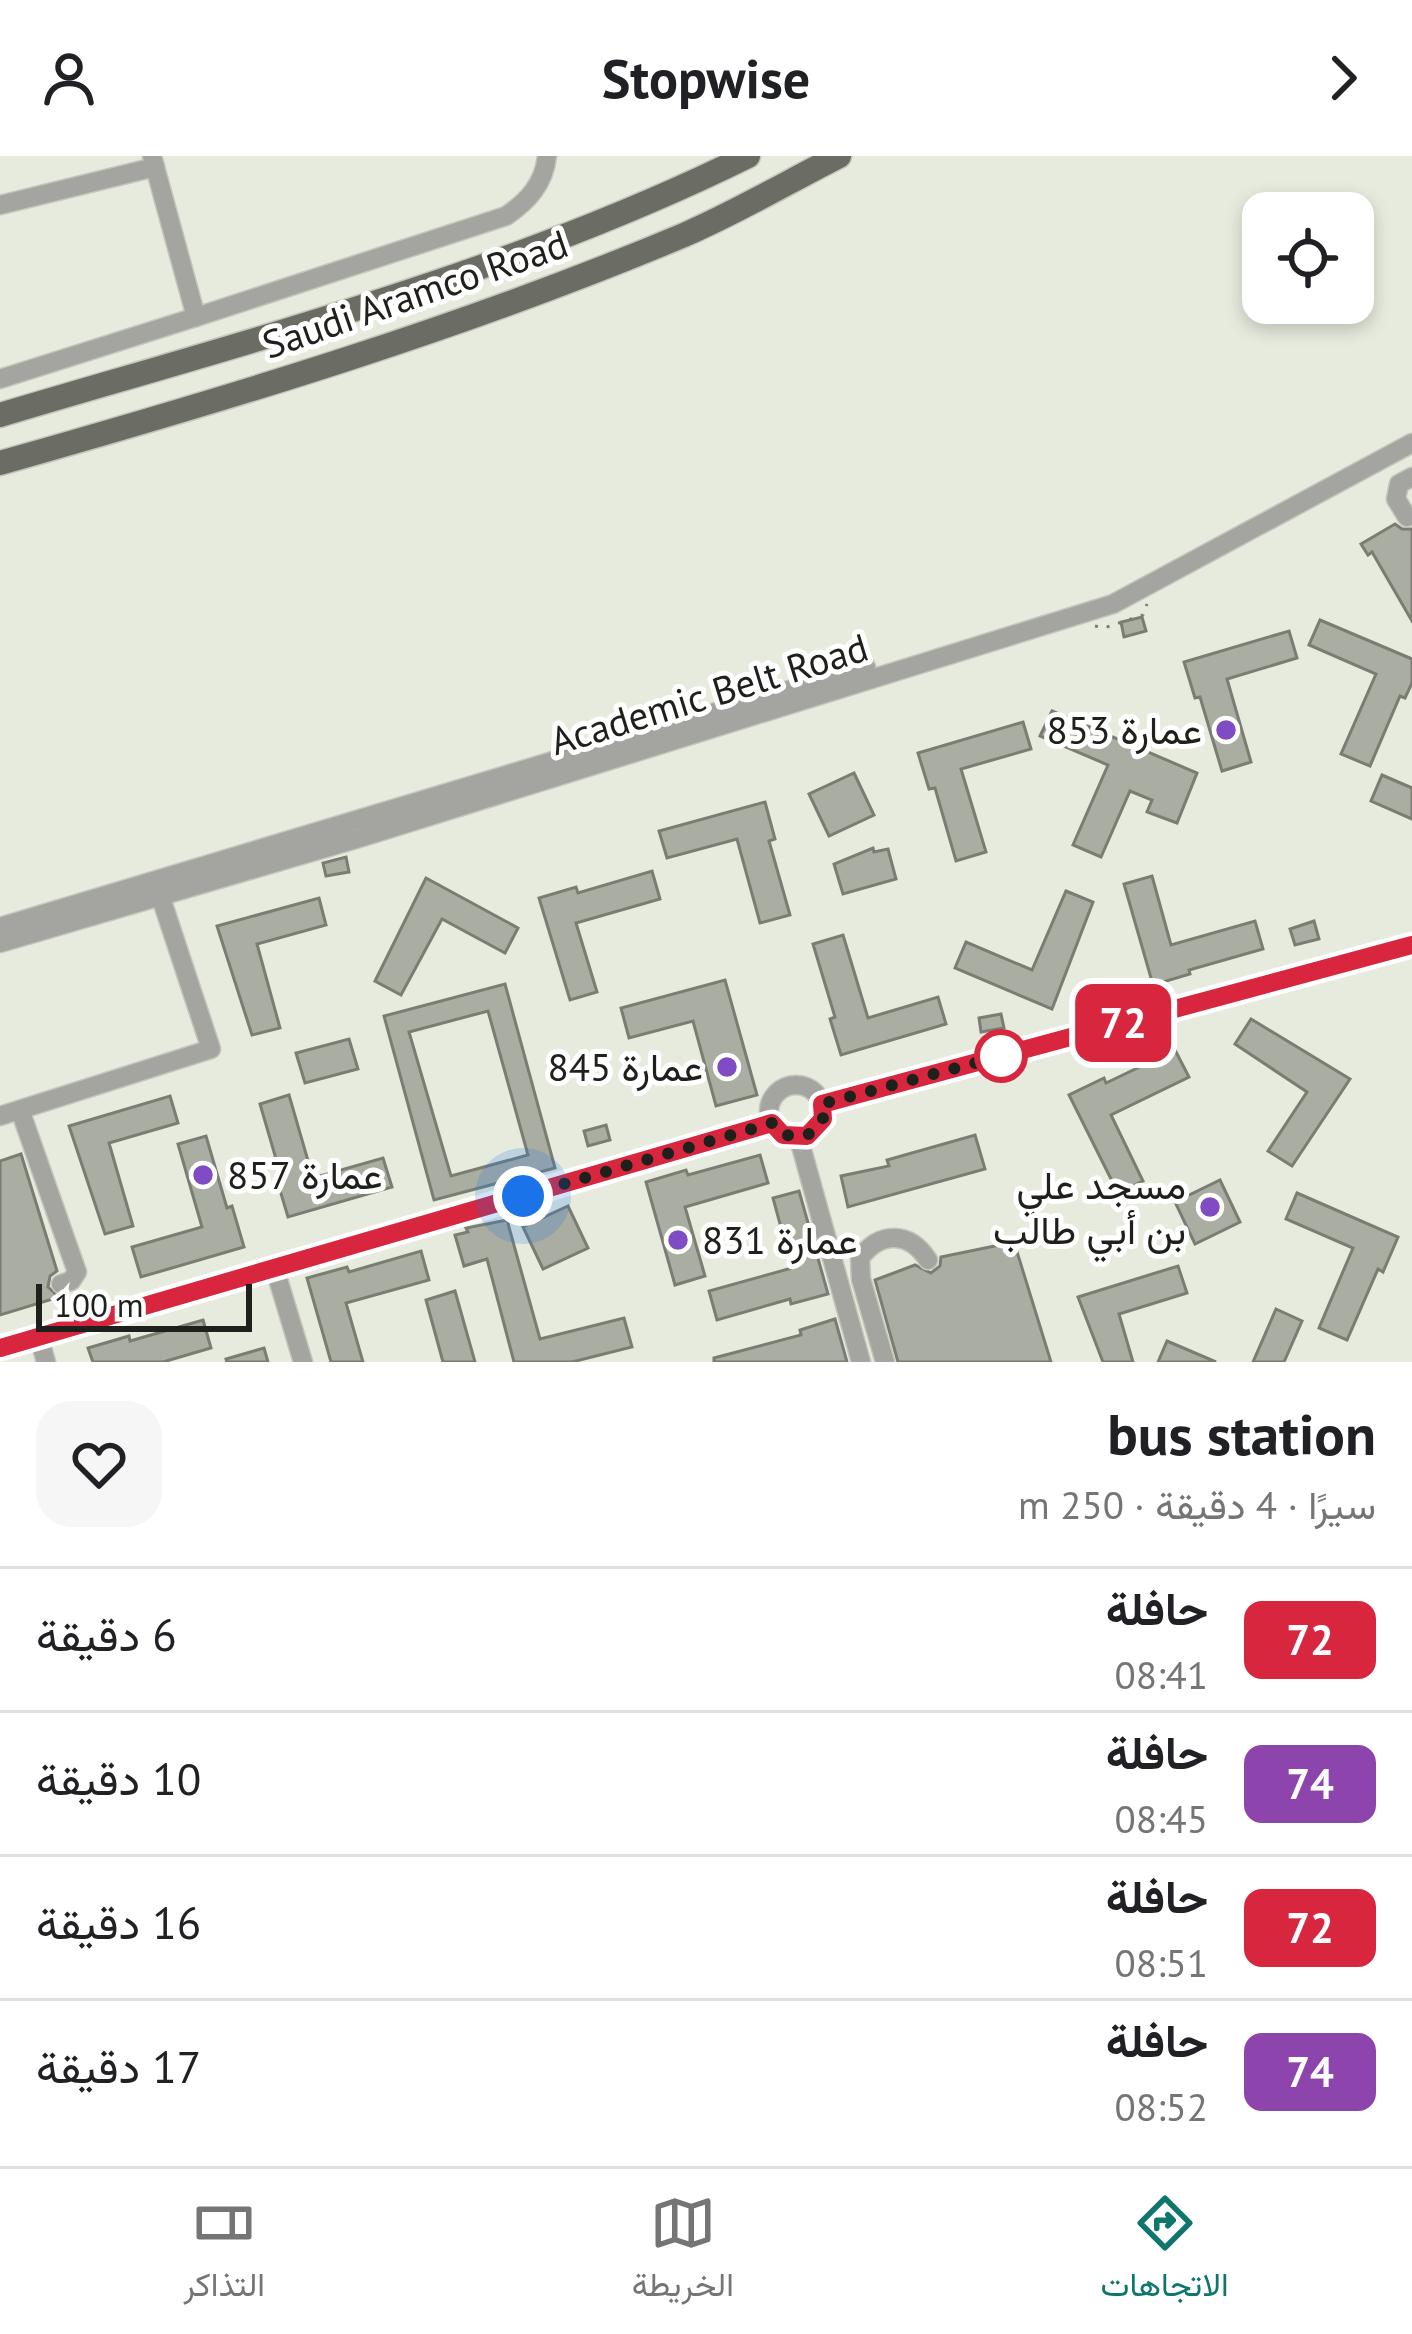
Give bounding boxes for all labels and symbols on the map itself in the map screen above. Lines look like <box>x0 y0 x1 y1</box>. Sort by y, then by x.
street label: Saudi Aramco Road <box>256 217 574 370</box>
street label: Academic Belt Road <box>544 621 874 766</box>
place label: عمارة 853 <box>1046 704 1202 755</box>
marker: عمارة 853 <box>1213 717 1239 743</box>
line badge: 72 <box>1069 984 1177 1062</box>
unlabelled marker <box>976 1031 1026 1081</box>
place label: عمارة 845 <box>547 1041 703 1092</box>
marker: عمارة 845 <box>714 1054 740 1080</box>
place label: عمارة 857 <box>227 1149 383 1200</box>
place label: مسجد علي بن أبي طالب <box>993 1159 1186 1262</box>
marker: عمارة 857 <box>190 1162 216 1188</box>
your location <box>493 1166 553 1226</box>
marker: مسجد علي بن أبي طالب <box>1197 1194 1223 1220</box>
place label: عمارة 831 <box>702 1214 858 1265</box>
marker: عمارة 831 <box>665 1227 691 1253</box>
scale bar <box>36 1278 252 1331</box>

